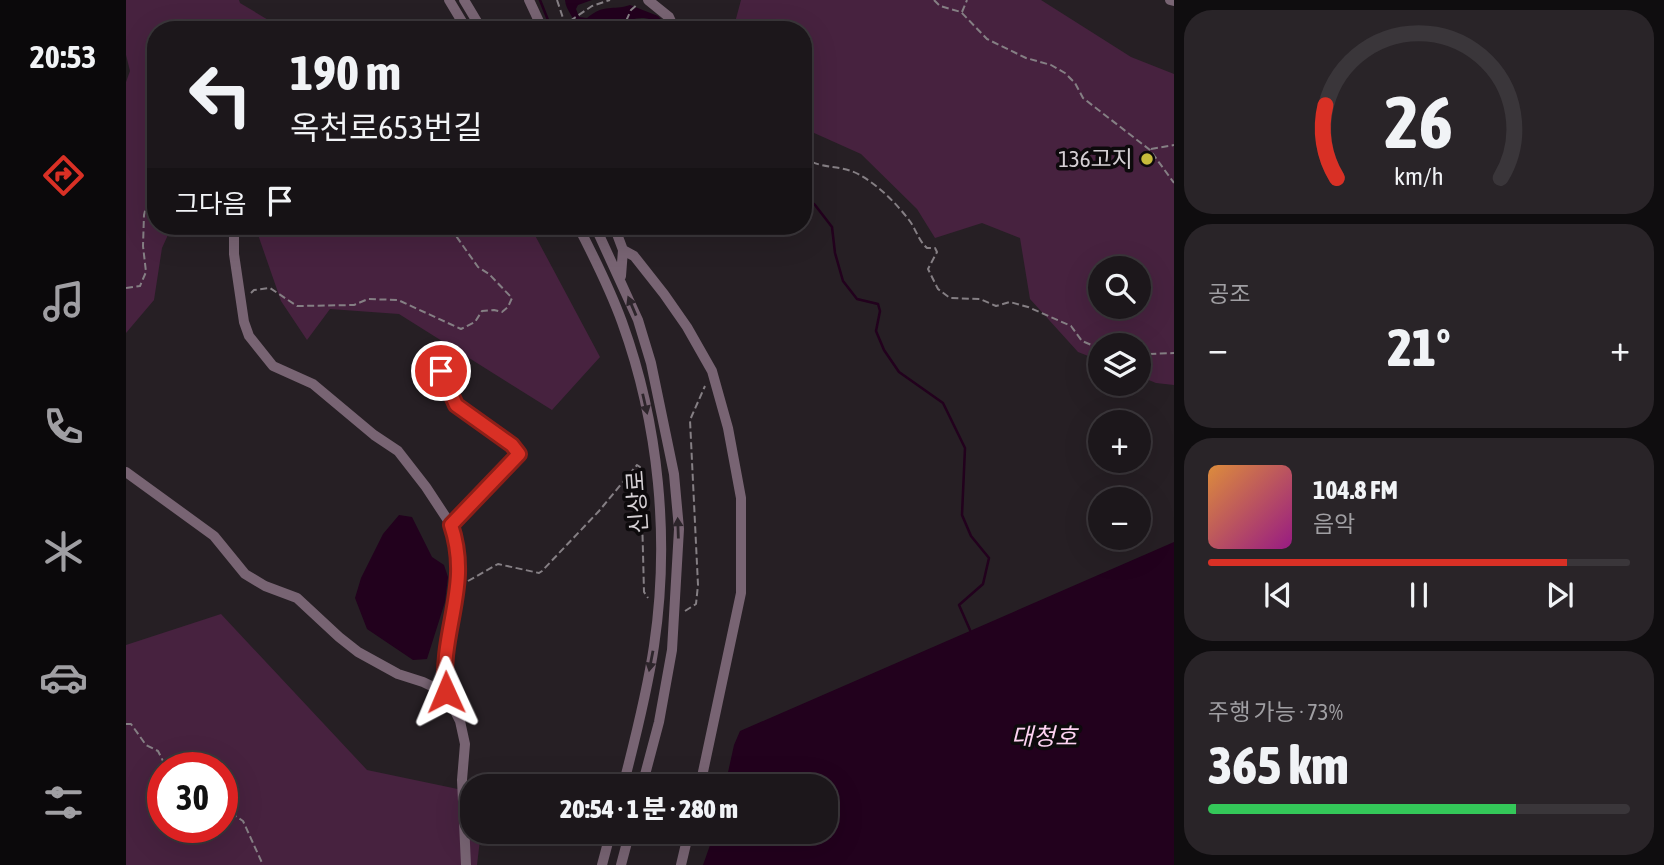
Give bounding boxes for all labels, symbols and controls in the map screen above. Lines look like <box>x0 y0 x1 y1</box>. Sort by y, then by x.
text: 20:53 <box>30 38 96 75</box>
text: 190 m <box>290 44 401 100</box>
icon: left <box>175 49 266 140</box>
text: 26 <box>1385 80 1453 163</box>
text: 옥천로653번길 <box>290 109 482 146</box>
place label: 136고지 <box>1058 146 1133 172</box>
icon: directions <box>39 151 88 200</box>
marker: 136고지 <box>1139 151 1155 167</box>
text: km/h <box>1394 162 1444 190</box>
icon: arrive <box>261 182 299 220</box>
text: 그다음 <box>175 189 247 219</box>
map controls <box>1088 256 1151 550</box>
button: search <box>1088 256 1151 319</box>
icon: music <box>39 277 88 326</box>
text: 공조 <box>1208 281 1250 307</box>
one-way arrow <box>626 296 637 317</box>
text: 21° <box>1387 317 1451 377</box>
text: − <box>1208 326 1228 369</box>
text: + <box>1610 326 1630 369</box>
button: layers <box>1088 333 1151 396</box>
pin <box>411 341 471 401</box>
icon: arrive <box>422 352 460 390</box>
one-way arrow <box>640 393 651 415</box>
icon: phone <box>39 402 88 451</box>
button: + <box>1088 410 1151 473</box>
street label: 신상로 <box>622 469 652 535</box>
text: 104.8 FM <box>1313 475 1398 505</box>
button: − <box>1088 487 1151 550</box>
text: 음악 <box>1313 511 1355 537</box>
one-way arrow <box>672 517 683 539</box>
icon: climate <box>39 527 88 576</box>
icon: previous <box>1259 576 1297 614</box>
icon: pause <box>1400 576 1438 614</box>
icon: next <box>1541 576 1579 614</box>
one-way arrow <box>646 650 657 672</box>
icon: car <box>39 653 88 702</box>
position arrow <box>409 655 483 729</box>
text: 주행 가능 · 73% <box>1208 699 1343 725</box>
water label: 대청호 <box>1011 723 1079 750</box>
text: 365 km <box>1208 735 1349 795</box>
speed limit sign: 30 <box>147 752 238 843</box>
icon: filters <box>39 778 88 827</box>
text: 20:54 · 1 분 · 280 m <box>560 794 738 824</box>

